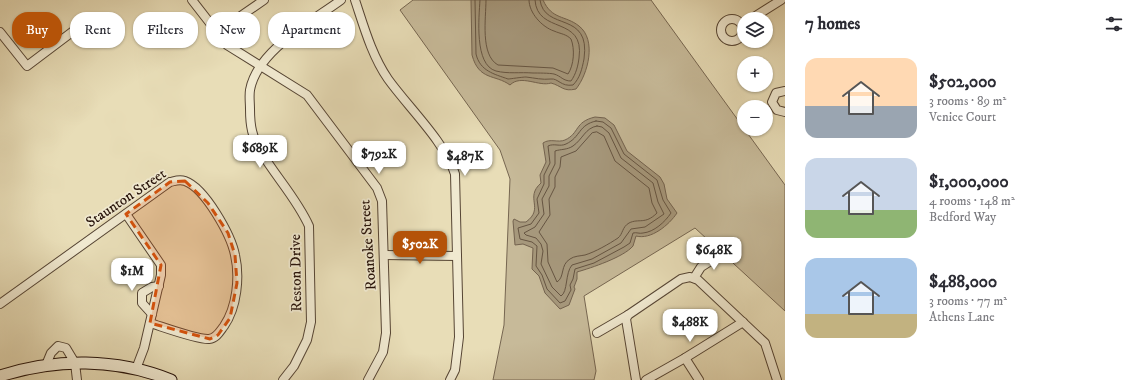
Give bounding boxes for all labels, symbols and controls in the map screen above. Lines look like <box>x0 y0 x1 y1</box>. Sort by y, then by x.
chip: Buy <box>12 12 62 48</box>
chip: Rent <box>70 12 125 48</box>
chip: Filters <box>133 12 198 48</box>
chip: New <box>206 12 260 48</box>
chip: Apartment <box>268 12 355 48</box>
map controls <box>737 12 773 136</box>
button: layers <box>737 12 773 48</box>
text: 7 homes <box>805 13 860 35</box>
icon: filters <box>1103 13 1125 35</box>
button: + <box>737 56 773 92</box>
text: $502,000 <box>929 71 996 93</box>
icon: home <box>837 74 885 122</box>
text: 3 rooms · 89 m² <box>929 93 1006 109</box>
button: − <box>737 100 773 136</box>
text: Venice Court <box>929 109 996 125</box>
pin: $689K <box>232 135 288 169</box>
text: $689K <box>242 140 278 156</box>
pin: $792K <box>351 141 407 175</box>
pin: $487K <box>437 143 493 177</box>
text: $792K <box>361 146 397 162</box>
text: $487K <box>446 148 484 164</box>
street label: Staunton Street <box>82 164 170 232</box>
text: $1,000,000 <box>929 171 1009 193</box>
icon: home <box>837 174 885 222</box>
text: 4 rooms · 148 m² <box>929 193 1015 209</box>
street label: Roanoke Street <box>355 199 381 291</box>
text: Bedford Way <box>929 209 996 225</box>
pin: $502K <box>392 231 448 265</box>
street label: Reston Drive <box>286 234 306 312</box>
text: $502K <box>402 236 438 252</box>
pin: $648K <box>686 237 742 271</box>
text: $648K <box>696 242 732 258</box>
pin: $1M <box>113 258 151 292</box>
text: $1M <box>120 263 144 279</box>
text: $488,000 <box>929 271 997 293</box>
icon: home <box>837 274 885 322</box>
text: 3 rooms · 77 m² <box>929 293 1007 309</box>
pin: $488K <box>662 309 718 343</box>
text: Athens Lane <box>929 309 995 325</box>
text: $488K <box>672 314 708 330</box>

